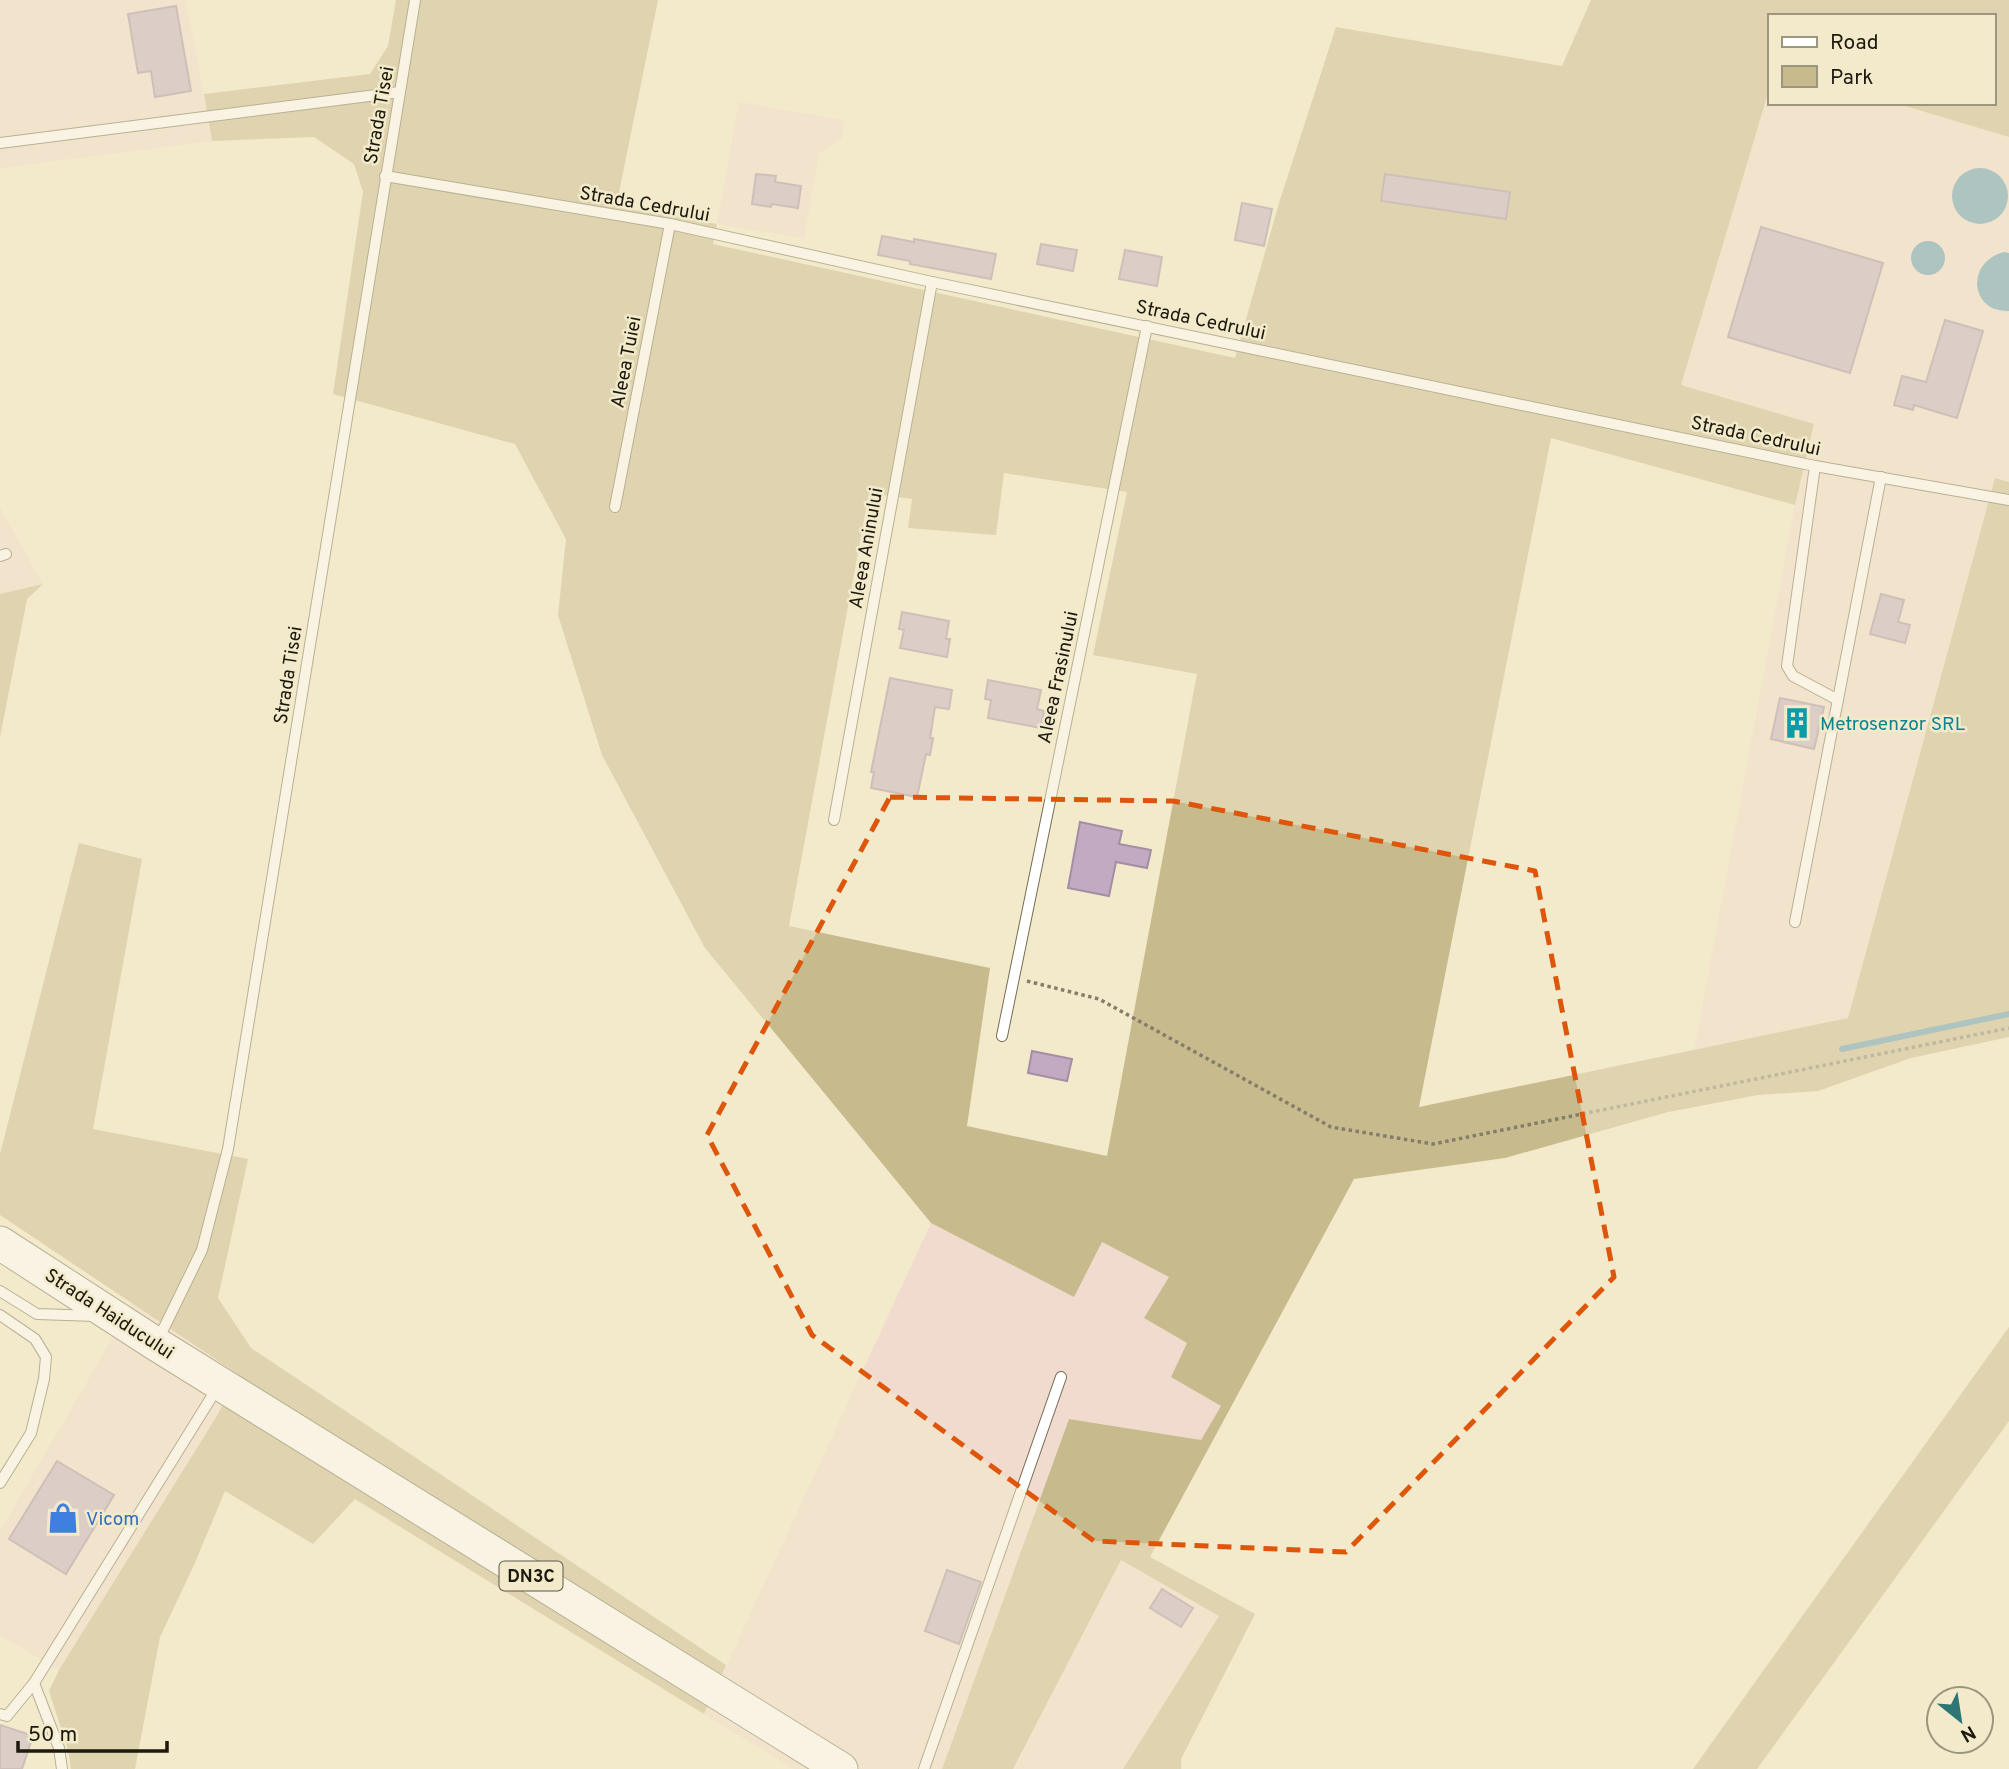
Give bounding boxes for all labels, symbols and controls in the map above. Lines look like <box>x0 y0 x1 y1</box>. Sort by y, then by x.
legend <box>1768 14 1995 105</box>
text: Road <box>1830 30 1879 57</box>
street label: Strada Tisei <box>360 65 400 166</box>
text: Park <box>1830 65 1873 92</box>
street label: Strada Cedrului <box>578 182 712 228</box>
street label: Strada Cedrului <box>1133 295 1268 346</box>
street label: Aleea Tuiei <box>606 314 648 410</box>
street label: Strada Cedrului <box>1688 411 1823 462</box>
street label: Aleea Aninului <box>845 486 889 611</box>
street label: Aleea Frasinului <box>1033 609 1085 746</box>
street label: Strada Tisei <box>269 625 309 726</box>
building icon: Metrosenzor SRL <box>1780 706 1814 740</box>
place label: Metrosenzor SRL <box>1820 713 1966 737</box>
street label: Strada Haiducului <box>40 1264 178 1365</box>
shop icon: Vicom <box>46 1501 80 1535</box>
place label: Vicom <box>86 1508 139 1532</box>
road number: DN3C <box>500 1562 562 1590</box>
north arrow <box>1925 1685 1995 1755</box>
scale bar <box>18 1710 166 1754</box>
text: N <box>1956 1719 1979 1747</box>
text: 50 m <box>28 1722 77 1749</box>

